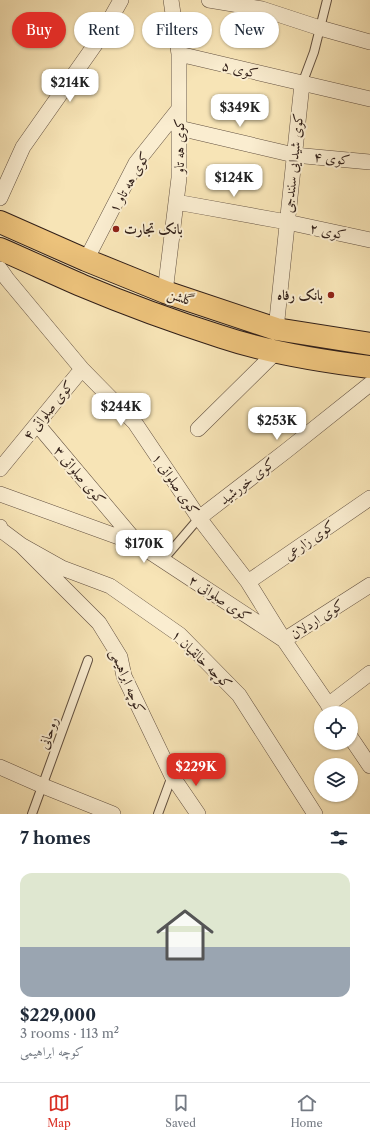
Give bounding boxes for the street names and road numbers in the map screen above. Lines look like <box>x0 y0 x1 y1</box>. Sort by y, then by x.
street label: کوی ۵ <box>220 56 260 82</box>
street label: کوی شیدایی سنندجی <box>279 112 308 214</box>
street label: کوی هه تاو <box>170 118 188 176</box>
street label: کوی ۴ <box>313 147 351 169</box>
street label: کوی هه تاو ۱ <box>104 148 154 216</box>
street label: کوی ۲ <box>308 218 348 244</box>
street label: گلشن <box>165 284 197 311</box>
street label: کوی صلواتی ۴ <box>18 377 78 443</box>
street label: کوی صلواتی ۳ <box>50 442 110 508</box>
street label: کوی صلواتی ۱ <box>149 449 203 519</box>
street label: کوی خورشید <box>215 454 279 508</box>
street label: کوی زارعی <box>280 516 338 564</box>
street label: کوی صلواتی ۲ <box>185 571 255 625</box>
street label: کوی اردلان <box>287 595 347 643</box>
street label: کوچه خالقیان ۱ <box>167 626 236 693</box>
street label: کوچه ابراهیمی <box>105 646 150 717</box>
street label: روحانی <box>34 714 62 752</box>

